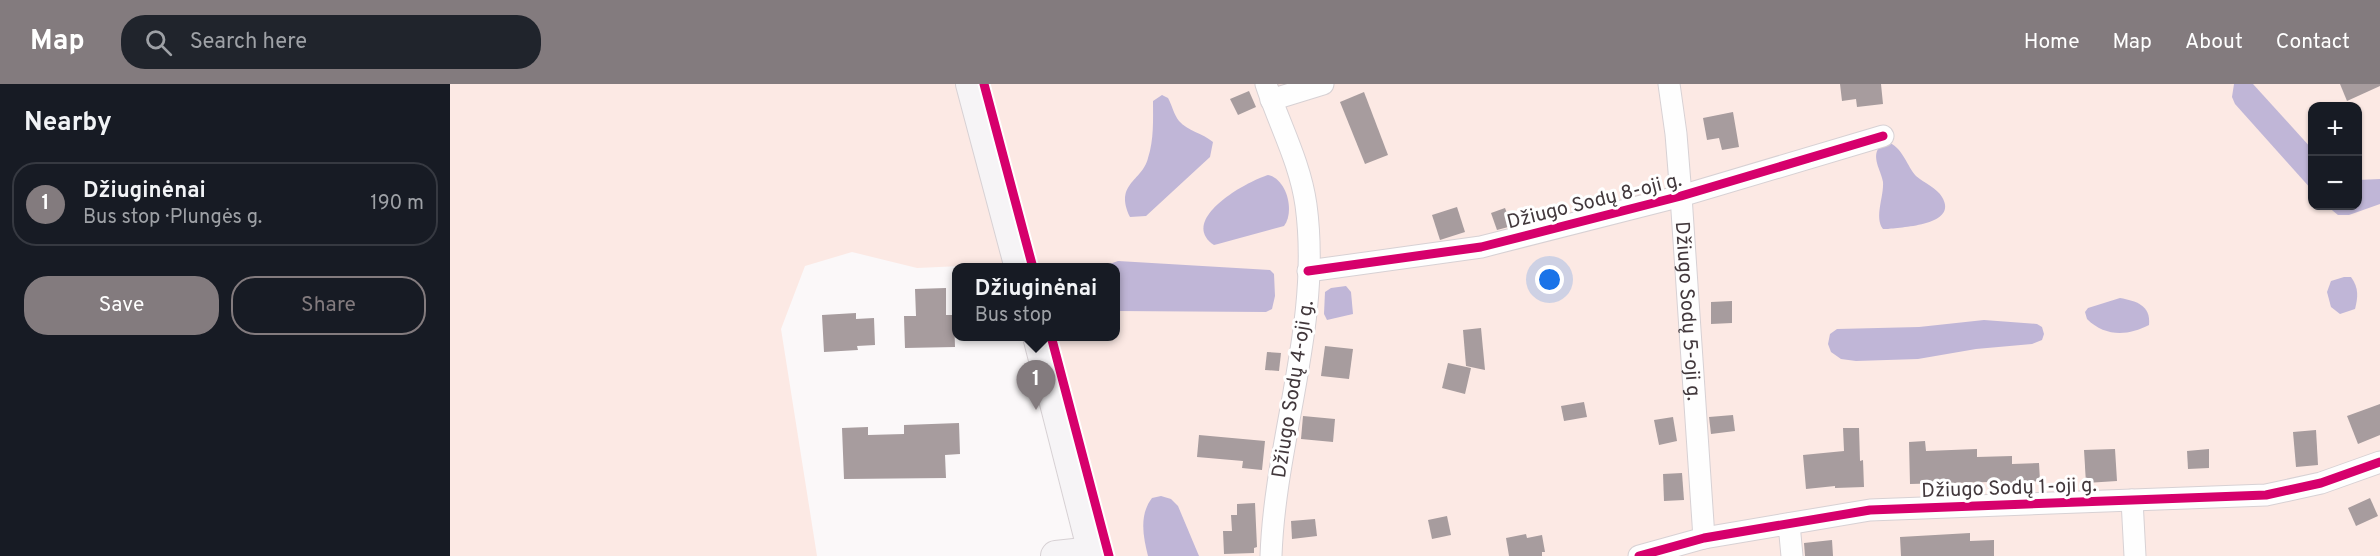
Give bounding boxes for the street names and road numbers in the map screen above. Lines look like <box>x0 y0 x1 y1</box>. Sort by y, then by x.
street label: Džiugo Sodų 8-oji g. <box>1504 168 1685 236</box>
street label: Džiugo Sodų 5-oji g. <box>1668 221 1706 402</box>
street label: Džiugo Sodų 4-oji g. <box>1267 299 1321 480</box>
street label: Džiugo Sodų 1-oji g. <box>1921 473 2097 505</box>

